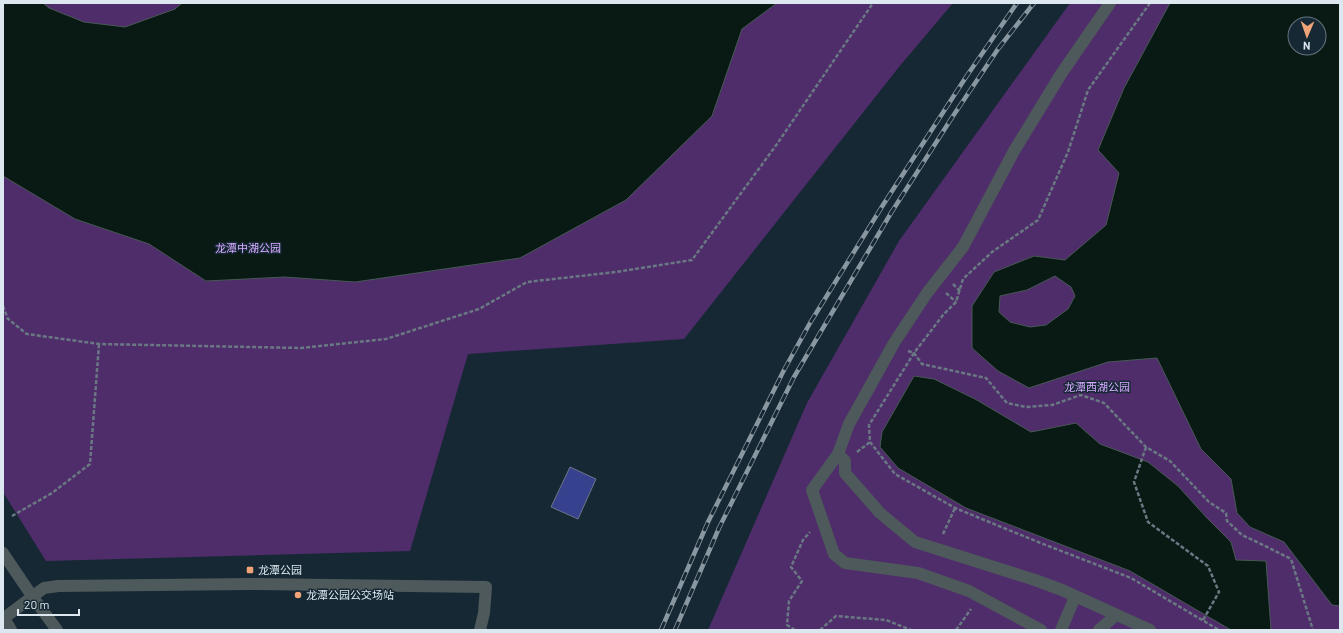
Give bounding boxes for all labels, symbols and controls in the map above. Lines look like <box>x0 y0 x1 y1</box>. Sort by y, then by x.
north arrow <box>1287 16 1327 56</box>
text: N <box>1303 40 1311 53</box>
park label: 龙潭中湖公园 <box>215 241 281 254</box>
park label: 龙潭西湖公园 <box>1064 380 1130 393</box>
place label: 龙潭公园 <box>258 563 302 576</box>
marker: 龙潭公园 <box>245 565 255 575</box>
place label: 龙潭公园公交场站 <box>306 588 394 601</box>
marker: 龙潭公园公交场站 <box>293 590 303 600</box>
scale bar <box>18 591 79 617</box>
text: 20 m <box>24 597 50 611</box>

